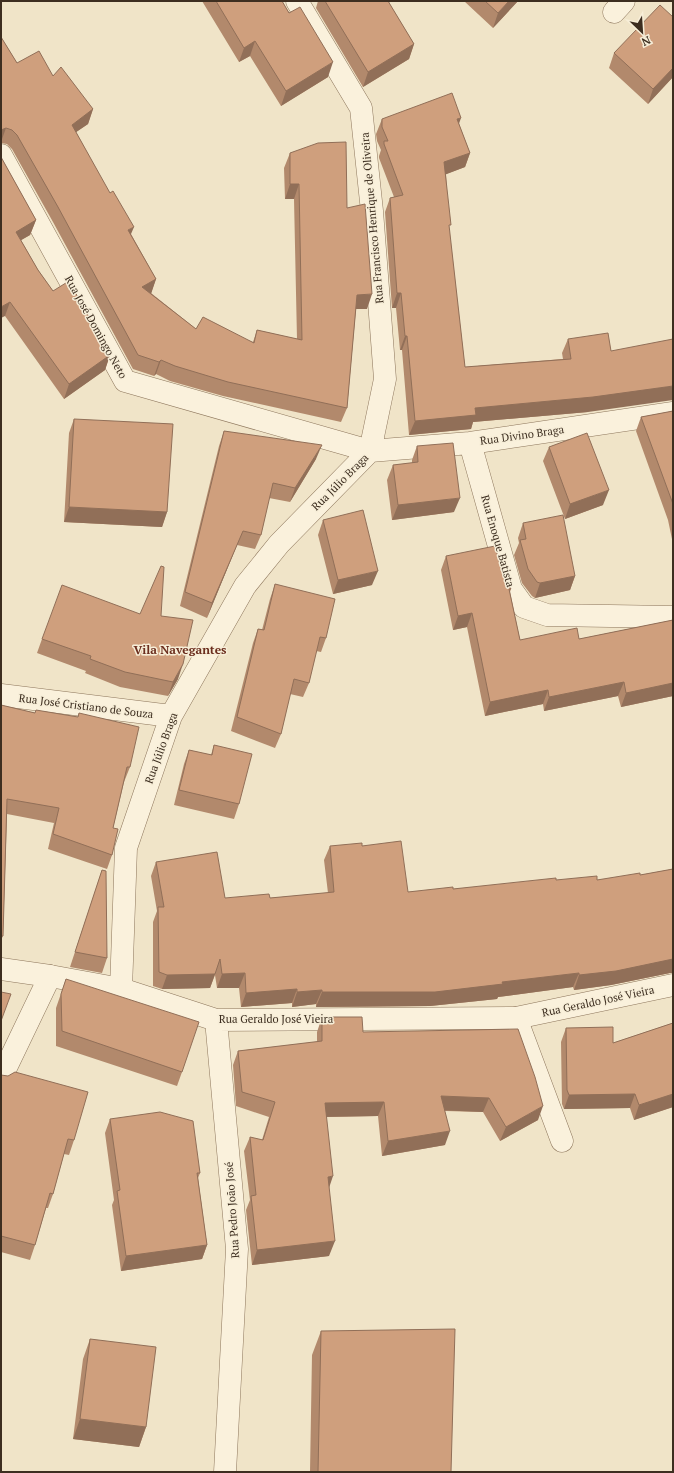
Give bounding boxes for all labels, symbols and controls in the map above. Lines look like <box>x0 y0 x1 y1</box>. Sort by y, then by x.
north arrow <box>622 12 662 52</box>
text: N <box>639 33 653 49</box>
street label: Rua Francisco Henrique de Oliveira <box>357 131 386 304</box>
street label: Rua José Domingo Neto <box>62 273 130 381</box>
street label: Rua Divino Braga <box>479 422 565 448</box>
street label: Rua Júlio Braga <box>309 450 372 513</box>
street label: Rua Enoque Batista <box>478 493 518 589</box>
district label: Vila Navegantes <box>133 642 227 657</box>
street label: Rua José Cristiano de Souza <box>18 691 155 721</box>
street label: Rua Júlio Braga <box>142 710 181 786</box>
street label: Rua Geraldo José Vieira <box>541 982 656 1020</box>
street label: Rua Geraldo José Vieira <box>219 1012 334 1026</box>
street label: Rua Pedro João José <box>222 1161 242 1259</box>

